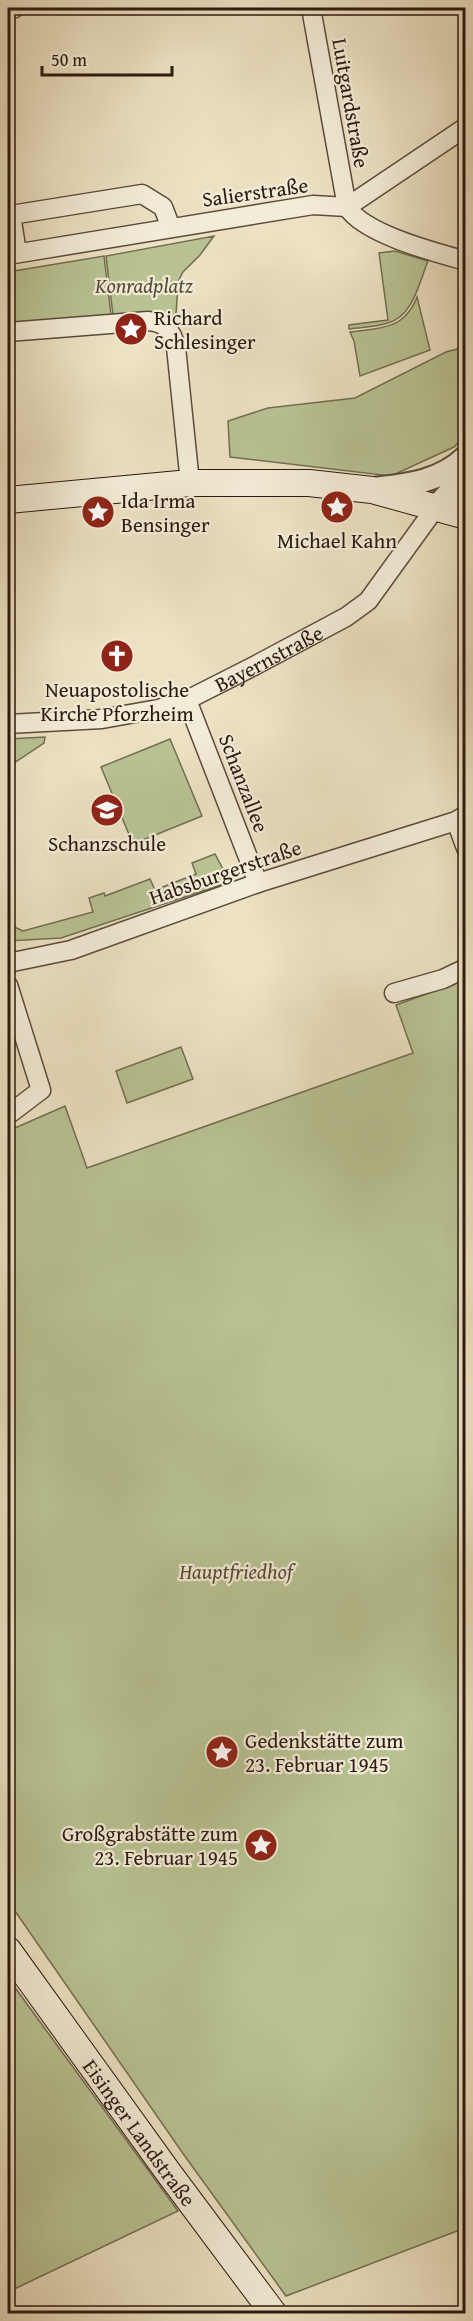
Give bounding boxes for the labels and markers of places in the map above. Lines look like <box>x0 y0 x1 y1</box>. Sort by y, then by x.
place label: Richard Schlesinger <box>154 302 256 357</box>
place icon: Richard Schlesinger <box>113 311 149 347</box>
place label: Ida Irma Bensinger <box>121 485 210 540</box>
place icon: Michael Kahn <box>319 489 355 525</box>
place icon: Ida Irma Bensinger <box>80 494 116 530</box>
place label: Michael Kahn <box>277 525 397 556</box>
church icon: Neuapostolische Kirche Pforzheim <box>99 638 135 674</box>
place label: Neuapostolische Kirche Pforzheim <box>40 674 194 729</box>
school or university icon: Schanzschule <box>89 792 125 828</box>
place label: Schanzschule <box>48 828 166 859</box>
place label: Gedenkstätte zum 23. Februar 1945 <box>245 1725 403 1780</box>
place icon: Gedenkstätte zum 23. Februar 1945 <box>204 1734 240 1770</box>
place label: Großgrabstätte zum 23. Februar 1945 <box>62 1818 238 1873</box>
place icon: Großgrabstätte zum 23. Februar 1945 <box>243 1827 279 1863</box>

